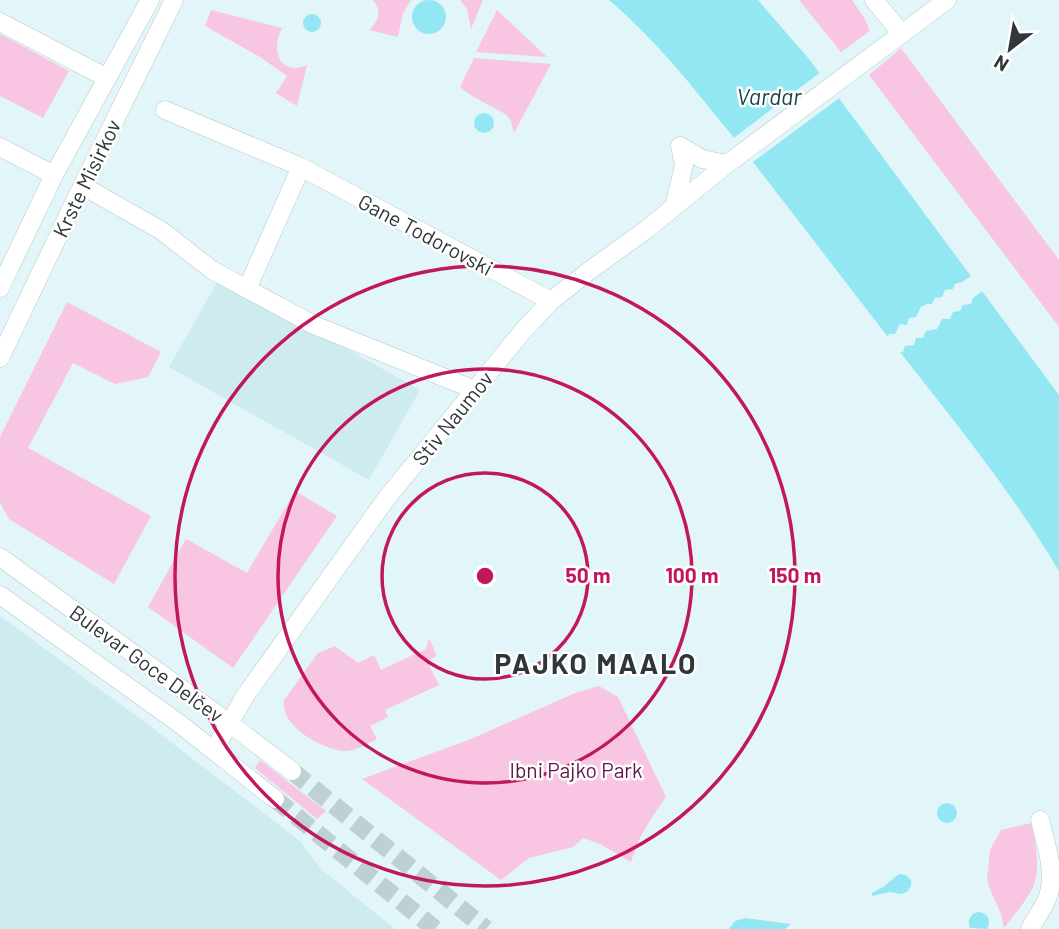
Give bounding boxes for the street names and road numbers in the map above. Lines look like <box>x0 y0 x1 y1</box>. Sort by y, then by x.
street label: Krste Misirkov <box>47 115 125 241</box>
street label: Gane Todorovski <box>354 188 498 280</box>
street label: Stiv Naumov <box>406 366 498 470</box>
street label: Bulevar Goce Delčev <box>65 599 229 727</box>

